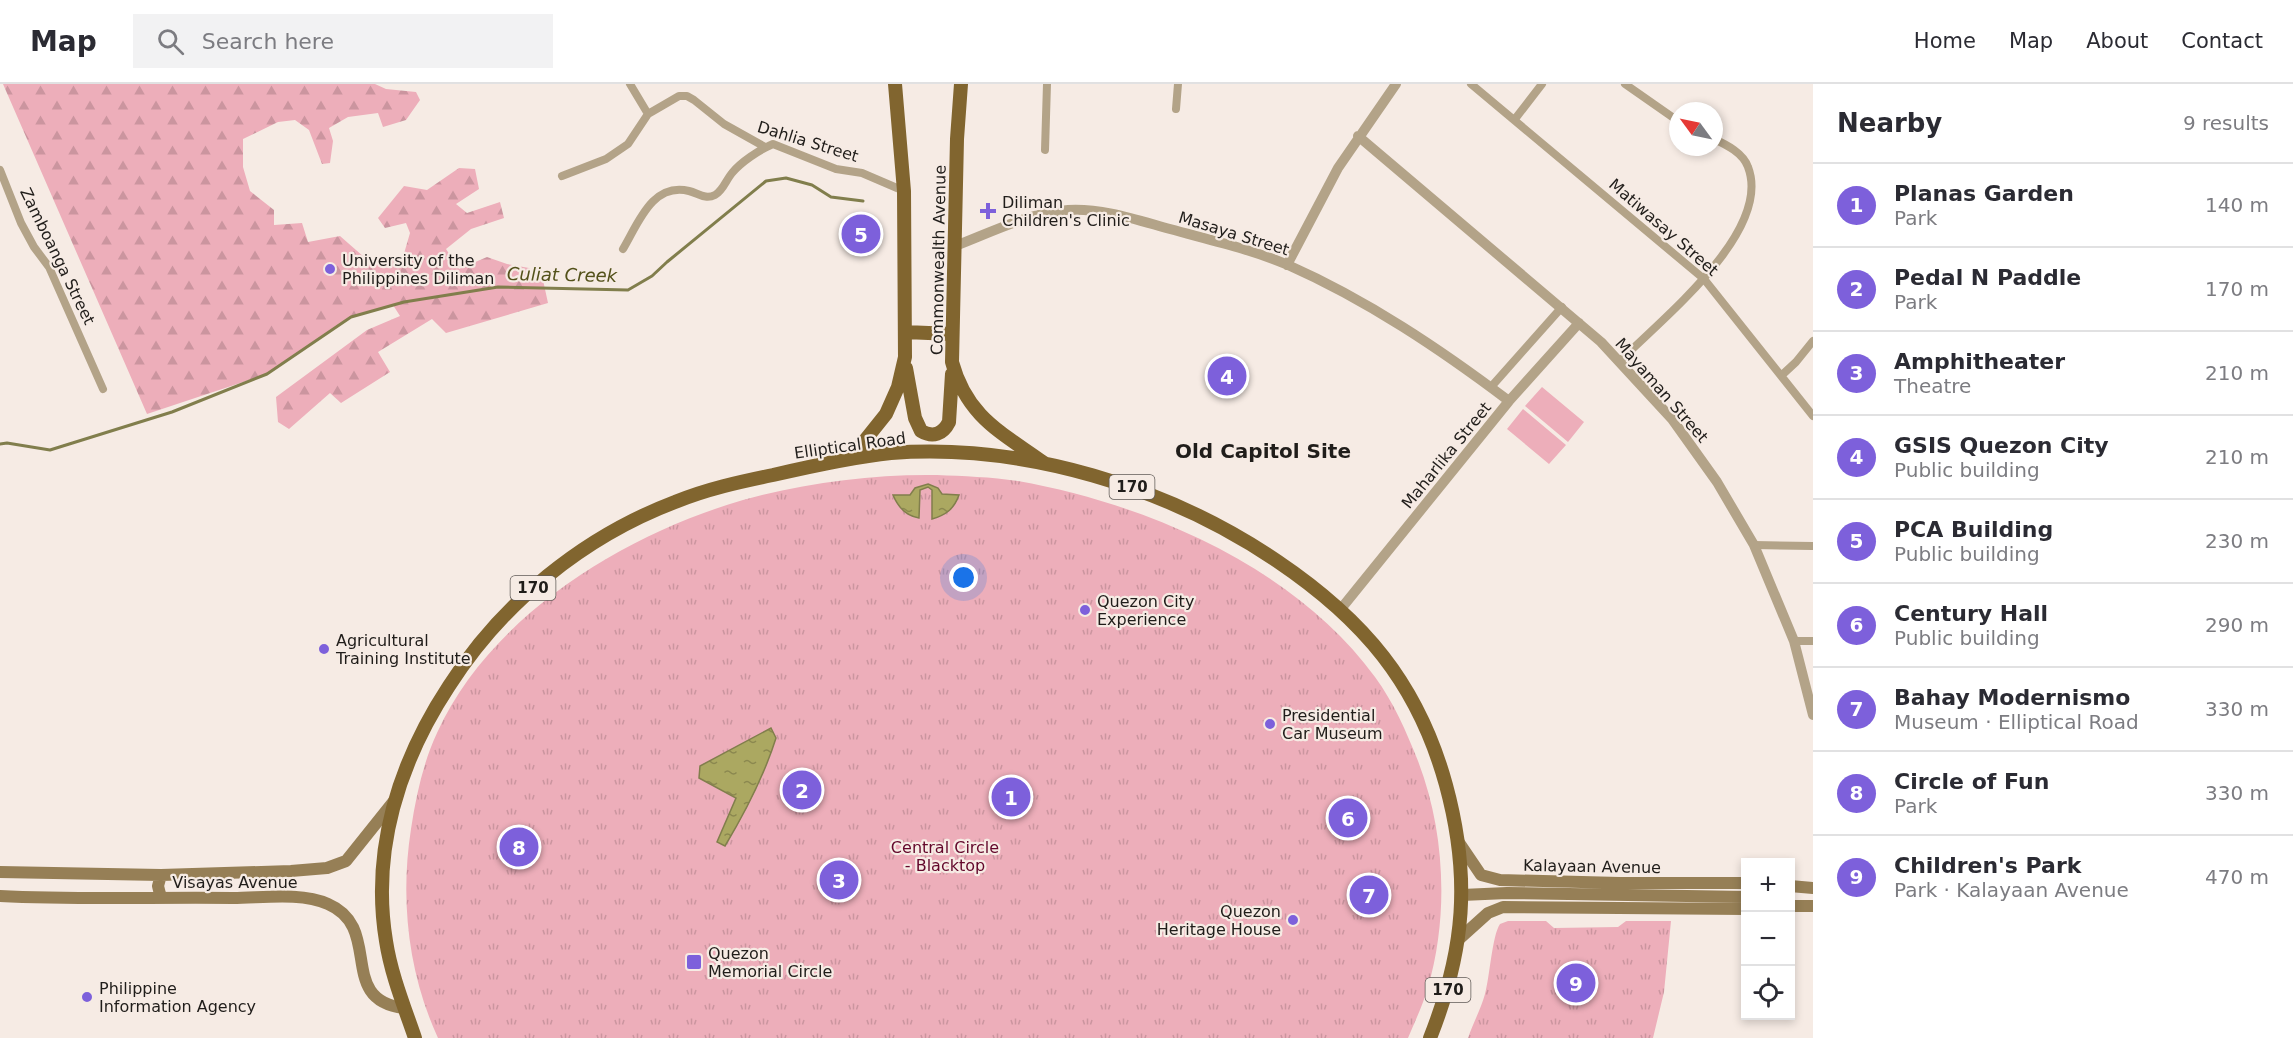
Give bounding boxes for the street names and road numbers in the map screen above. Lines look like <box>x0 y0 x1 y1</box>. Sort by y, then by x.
street label: Dahlia Street <box>755 117 861 166</box>
street label: Commonwealth Avenue <box>927 165 950 355</box>
street label: Matiwasay Street <box>1605 175 1722 280</box>
street label: Zamboanga Street <box>16 185 99 328</box>
street label: Masaya Street <box>1176 208 1291 259</box>
street label: Mayaman Street <box>1611 334 1712 446</box>
street label: Maharlika Street <box>1398 398 1495 512</box>
street label: Elliptical Road <box>793 428 907 463</box>
road number: 170 <box>1110 475 1154 499</box>
road number: 170 <box>510 576 556 600</box>
street label: Kalayaan Avenue <box>1523 856 1661 877</box>
street label: Visayas Avenue <box>172 873 298 892</box>
road number: 170 <box>1426 978 1470 1002</box>

